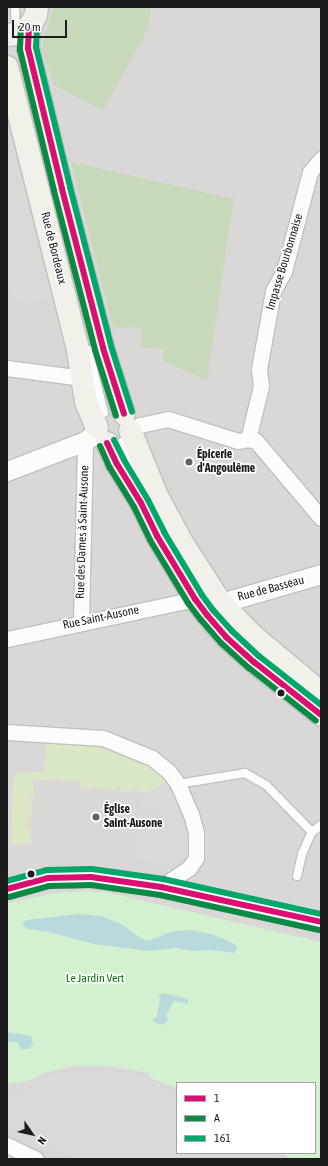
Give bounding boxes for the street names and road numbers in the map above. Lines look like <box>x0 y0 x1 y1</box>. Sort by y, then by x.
street label: Rue de Bordeaux <box>37 210 69 286</box>
street label: Impasse Bourbonnaise <box>263 212 307 312</box>
street label: Rue des Dames à Saint-Ausone <box>73 465 93 599</box>
street label: Rue de Basseau <box>236 573 306 605</box>
street label: Rue Saint-Ausone <box>62 603 140 633</box>

